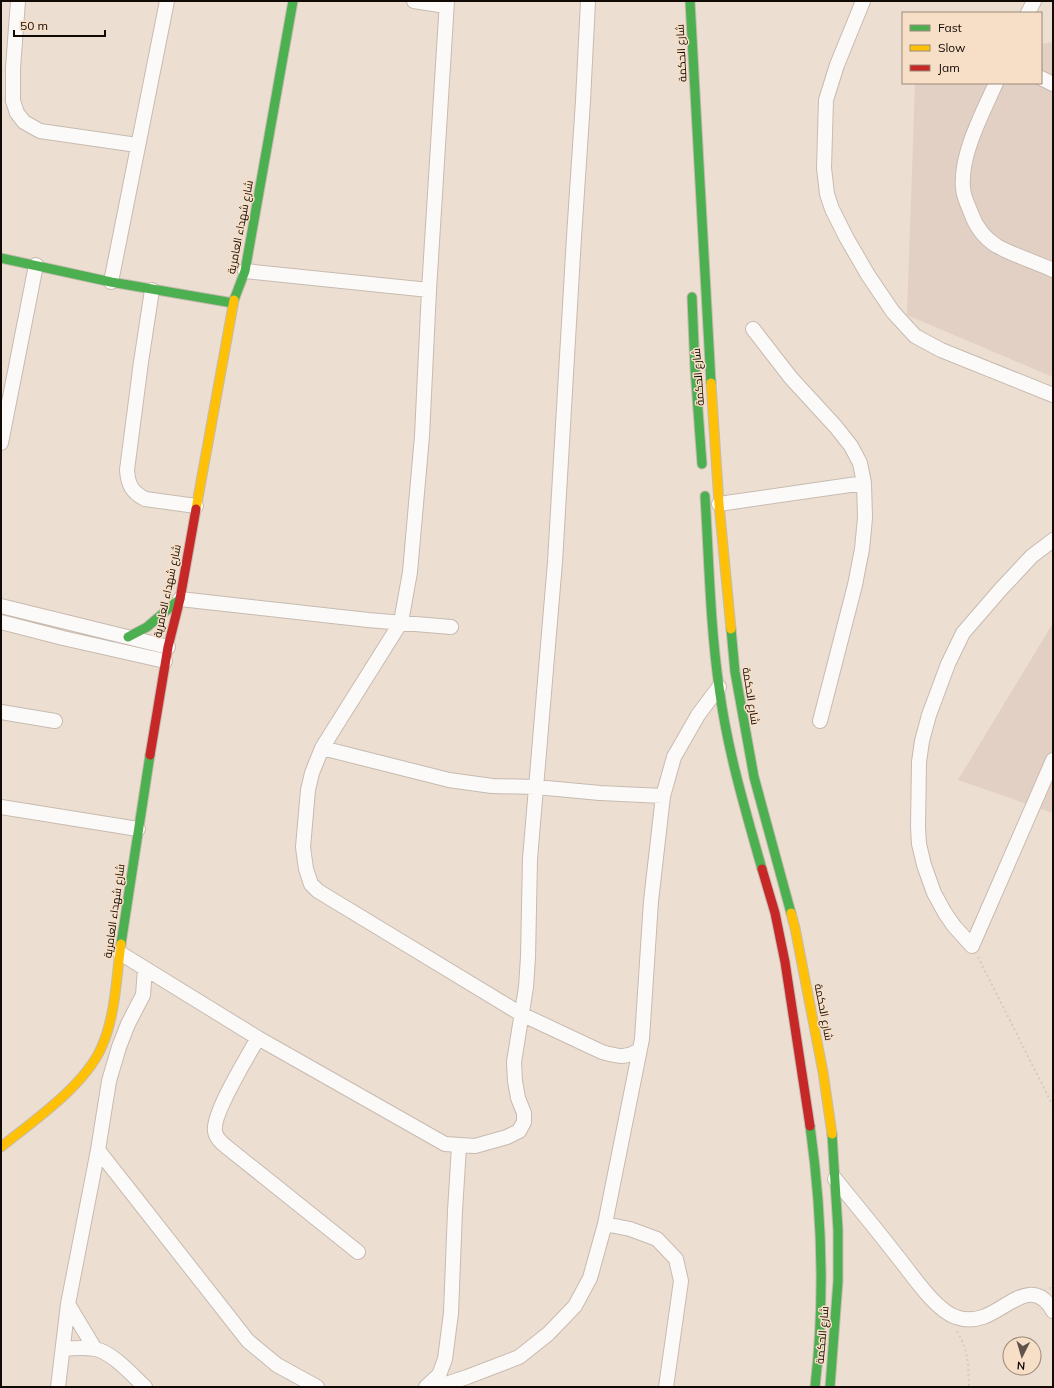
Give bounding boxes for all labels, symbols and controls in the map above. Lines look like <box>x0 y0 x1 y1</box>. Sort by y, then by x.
scale bar <box>14 12 105 38</box>
legend <box>902 12 1042 84</box>
text: 50 m <box>20 18 48 33</box>
text: Fast <box>938 20 962 35</box>
street label: شارع الحكمة <box>672 24 691 82</box>
text: Slow <box>938 40 966 55</box>
text: Jam <box>938 60 960 75</box>
street label: شارع شهداء العامرية <box>224 179 257 275</box>
street label: شارع الحكمة <box>689 348 708 406</box>
street label: شارع شهداء العامرية <box>150 543 185 639</box>
street label: شارع الحكمة <box>739 666 762 726</box>
street label: شارع شهداء العامرية <box>100 863 129 959</box>
street label: شارع الحكمة <box>811 982 836 1042</box>
street label: شارع الحكمة <box>813 1306 832 1365</box>
north arrow <box>1002 1336 1042 1376</box>
text: N <box>1016 1359 1026 1373</box>

